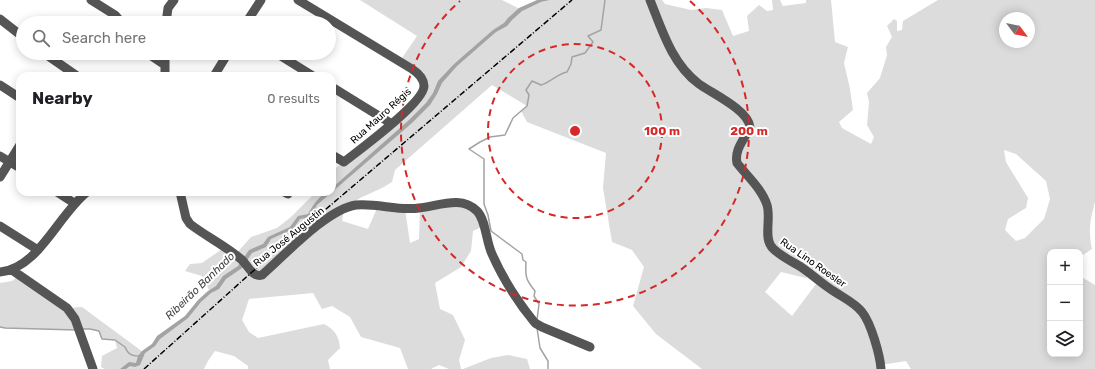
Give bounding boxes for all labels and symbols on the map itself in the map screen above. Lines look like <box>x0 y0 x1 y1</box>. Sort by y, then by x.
north arrow <box>999 12 1035 48</box>
street label: Rua Mauro Régis <box>348 86 414 146</box>
centre of rings <box>568 124 582 138</box>
text: 100 m <box>644 124 680 138</box>
text: 200 m <box>730 124 768 138</box>
street label: Rua José Augustin <box>251 205 327 269</box>
street label: Rua Lino Roesler <box>778 236 848 290</box>
water label: Ribeirão Banhado <box>163 250 237 322</box>

